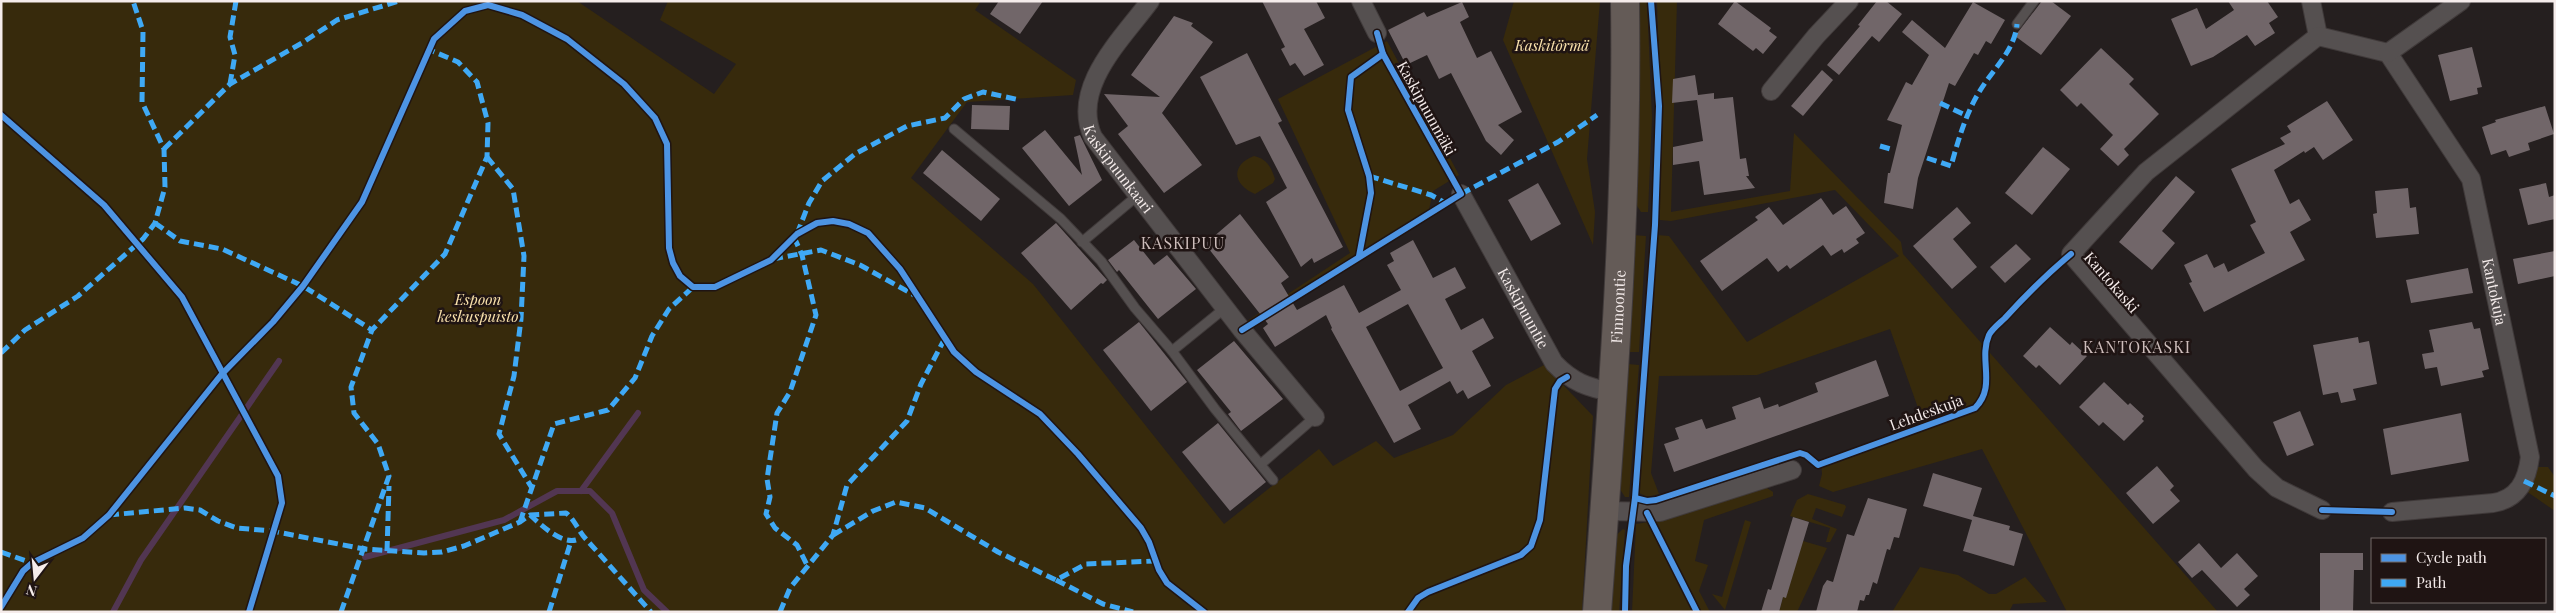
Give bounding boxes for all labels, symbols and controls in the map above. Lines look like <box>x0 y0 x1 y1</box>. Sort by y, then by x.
park label: Kaskitörmä <box>1514 35 1590 55</box>
street label: Kaskipuunmäki <box>1393 57 1462 159</box>
street label: Kaskipuunkaari <box>1079 122 1158 218</box>
district label: KASKIPUU <box>1141 232 1225 253</box>
street label: Kantokaski <box>2080 247 2144 317</box>
street label: Kantokuja <box>2478 256 2512 327</box>
street label: Kaskipuuntie <box>1493 264 1554 352</box>
street label: Finnoontie <box>1606 269 1630 344</box>
park label: Espoon keskuspuisto <box>436 289 519 326</box>
district label: KANTOKASKI <box>2083 336 2191 357</box>
street label: Lehdeskuja <box>1887 389 1966 435</box>
legend <box>2371 538 2546 603</box>
text: Cycle path <box>2416 547 2487 567</box>
north arrow <box>10 553 60 603</box>
text: Path <box>2416 572 2446 592</box>
text: N <box>24 580 39 602</box>

